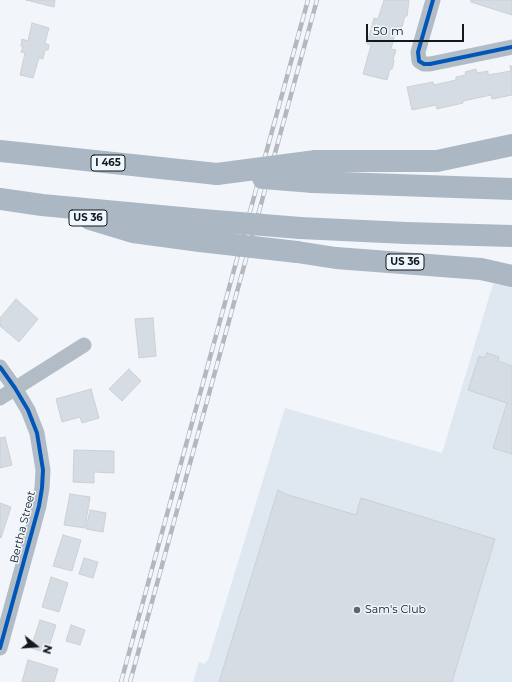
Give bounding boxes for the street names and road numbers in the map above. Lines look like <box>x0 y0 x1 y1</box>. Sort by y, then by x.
road number: I 465 <box>91 155 125 171</box>
road number: US 36 <box>69 210 107 226</box>
road number: US 36 <box>386 254 424 270</box>
street label: Bertha Street <box>8 489 38 565</box>

